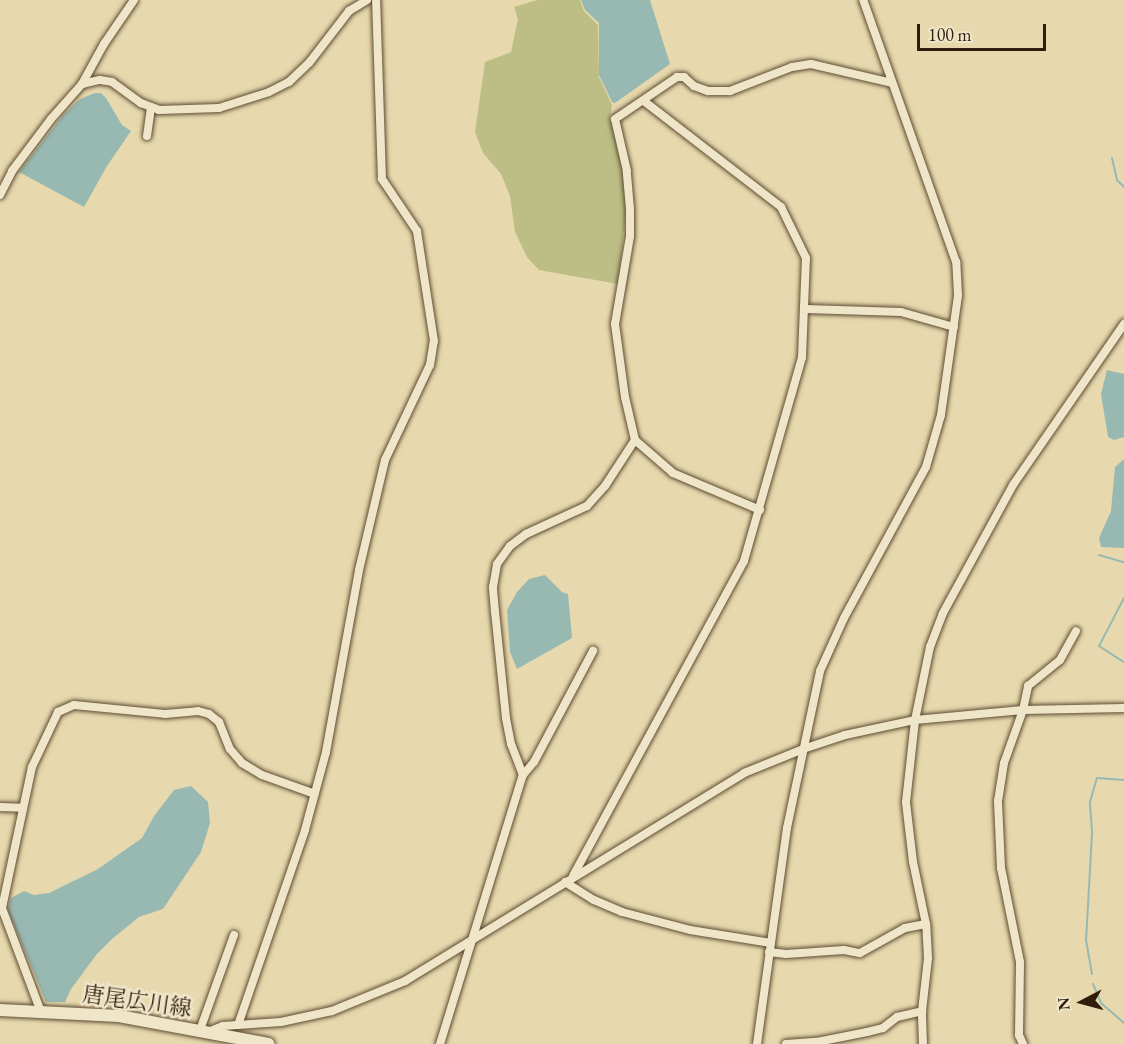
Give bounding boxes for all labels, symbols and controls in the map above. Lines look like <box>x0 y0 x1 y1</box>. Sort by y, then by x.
scale bar <box>920 12 1049 50</box>
text: 100 m <box>928 23 972 46</box>
north arrow <box>1052 972 1112 1032</box>
street label: 唐尾広川線 <box>81 980 193 1022</box>
text: N <box>1052 996 1075 1011</box>

